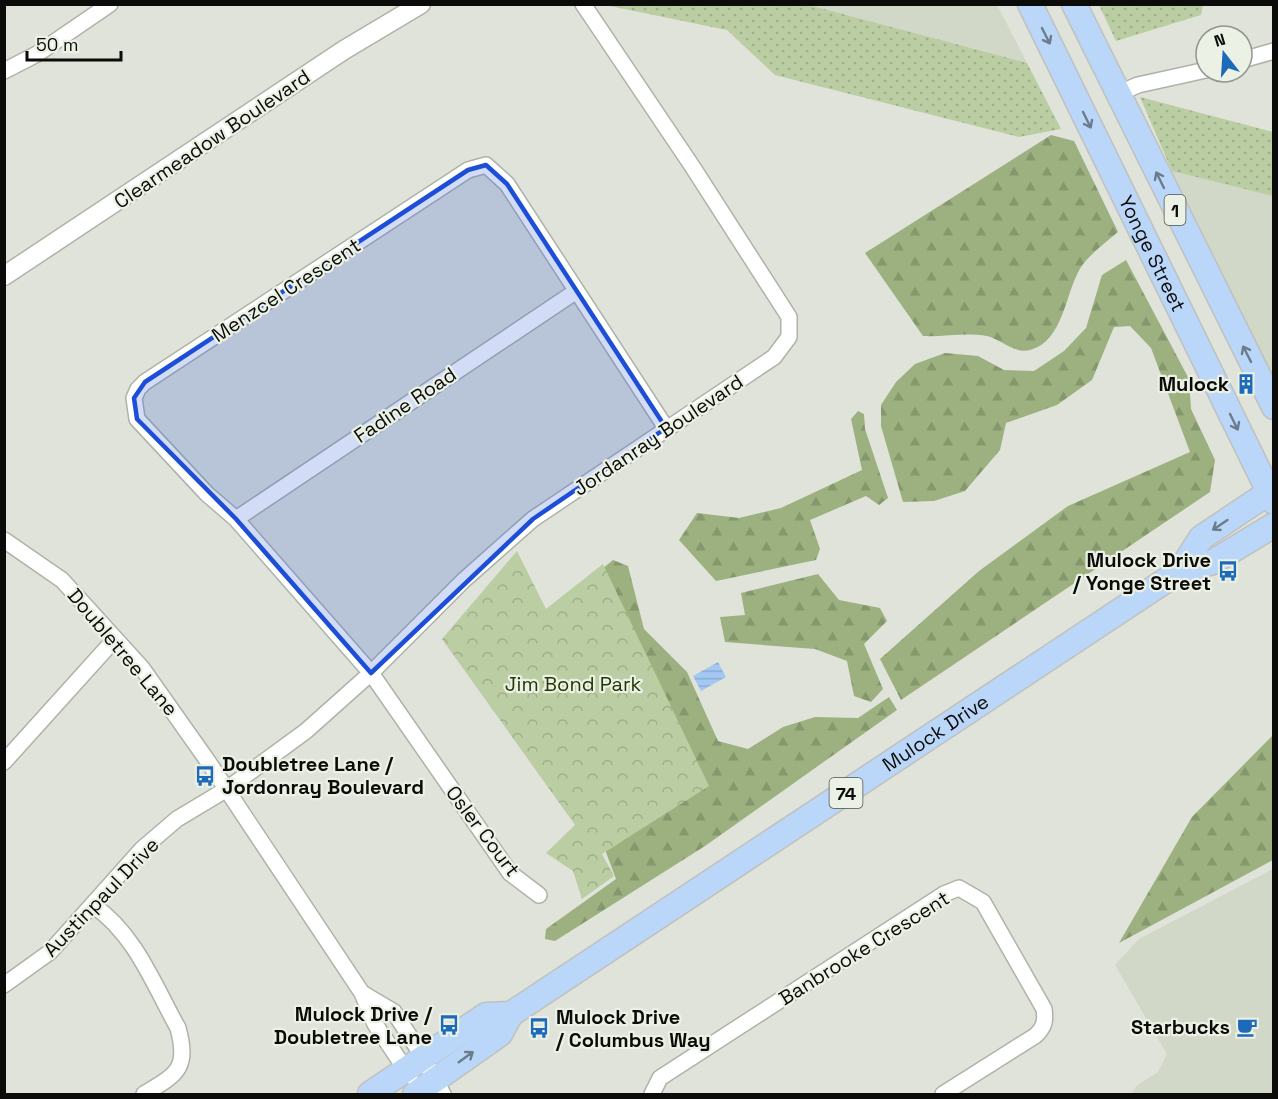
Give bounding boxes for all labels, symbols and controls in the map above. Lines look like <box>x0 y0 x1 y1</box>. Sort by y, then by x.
scale bar <box>27 24 122 62</box>
north arrow <box>1194 24 1254 84</box>
one-way arrow <box>1040 27 1052 45</box>
text: N <box>1212 29 1228 52</box>
text: 50 m <box>36 33 78 56</box>
street label: Clearmeadow Boulevard <box>109 64 315 214</box>
one-way arrow <box>1082 111 1094 129</box>
one-way arrow <box>1154 172 1165 190</box>
street label: Yonge Street <box>1113 191 1192 316</box>
road number: 1 <box>1164 195 1186 225</box>
street label: Menzcel Crescent <box>207 232 365 348</box>
one-way arrow <box>1241 346 1253 364</box>
street label: Fadine Road <box>349 361 461 449</box>
street label: Jordanray Boulevard <box>568 368 748 502</box>
place label: Mulock <box>1158 371 1229 397</box>
building icon: Mulock <box>1234 372 1258 396</box>
one-way arrow <box>1229 412 1241 430</box>
one-way arrow <box>1213 519 1229 531</box>
place label: Mulock Drive / Yonge Street <box>1072 547 1211 596</box>
bus stop icon: Mulock Drive / Yonge Street <box>1216 559 1240 583</box>
street label: Doubletree Lane <box>62 583 184 721</box>
park label: Jim Bond Park <box>505 671 642 697</box>
street label: Mulock Drive <box>877 688 994 778</box>
place label: Doubletree Lane / Jordonray Boulevard <box>222 751 424 800</box>
bus stop icon: Doubletree Lane / Jordonray Boulevard <box>193 764 217 788</box>
road number: 74 <box>830 778 862 808</box>
street label: Osler Court <box>440 780 526 882</box>
street label: Austinpaul Drive <box>38 832 164 962</box>
street label: Banbrooke Crescent <box>774 885 954 1011</box>
place label: Mulock Drive / Doubletree Lane <box>274 1001 433 1050</box>
place label: Mulock Drive / Columbus Way <box>555 1004 711 1053</box>
bus stop icon: Mulock Drive / Doubletree Lane <box>437 1013 461 1037</box>
place label: Starbucks <box>1131 1014 1230 1040</box>
cafe icon: Starbucks <box>1235 1015 1259 1039</box>
bus stop icon: Mulock Drive / Columbus Way <box>527 1016 551 1040</box>
one-way arrow <box>458 1051 474 1064</box>

